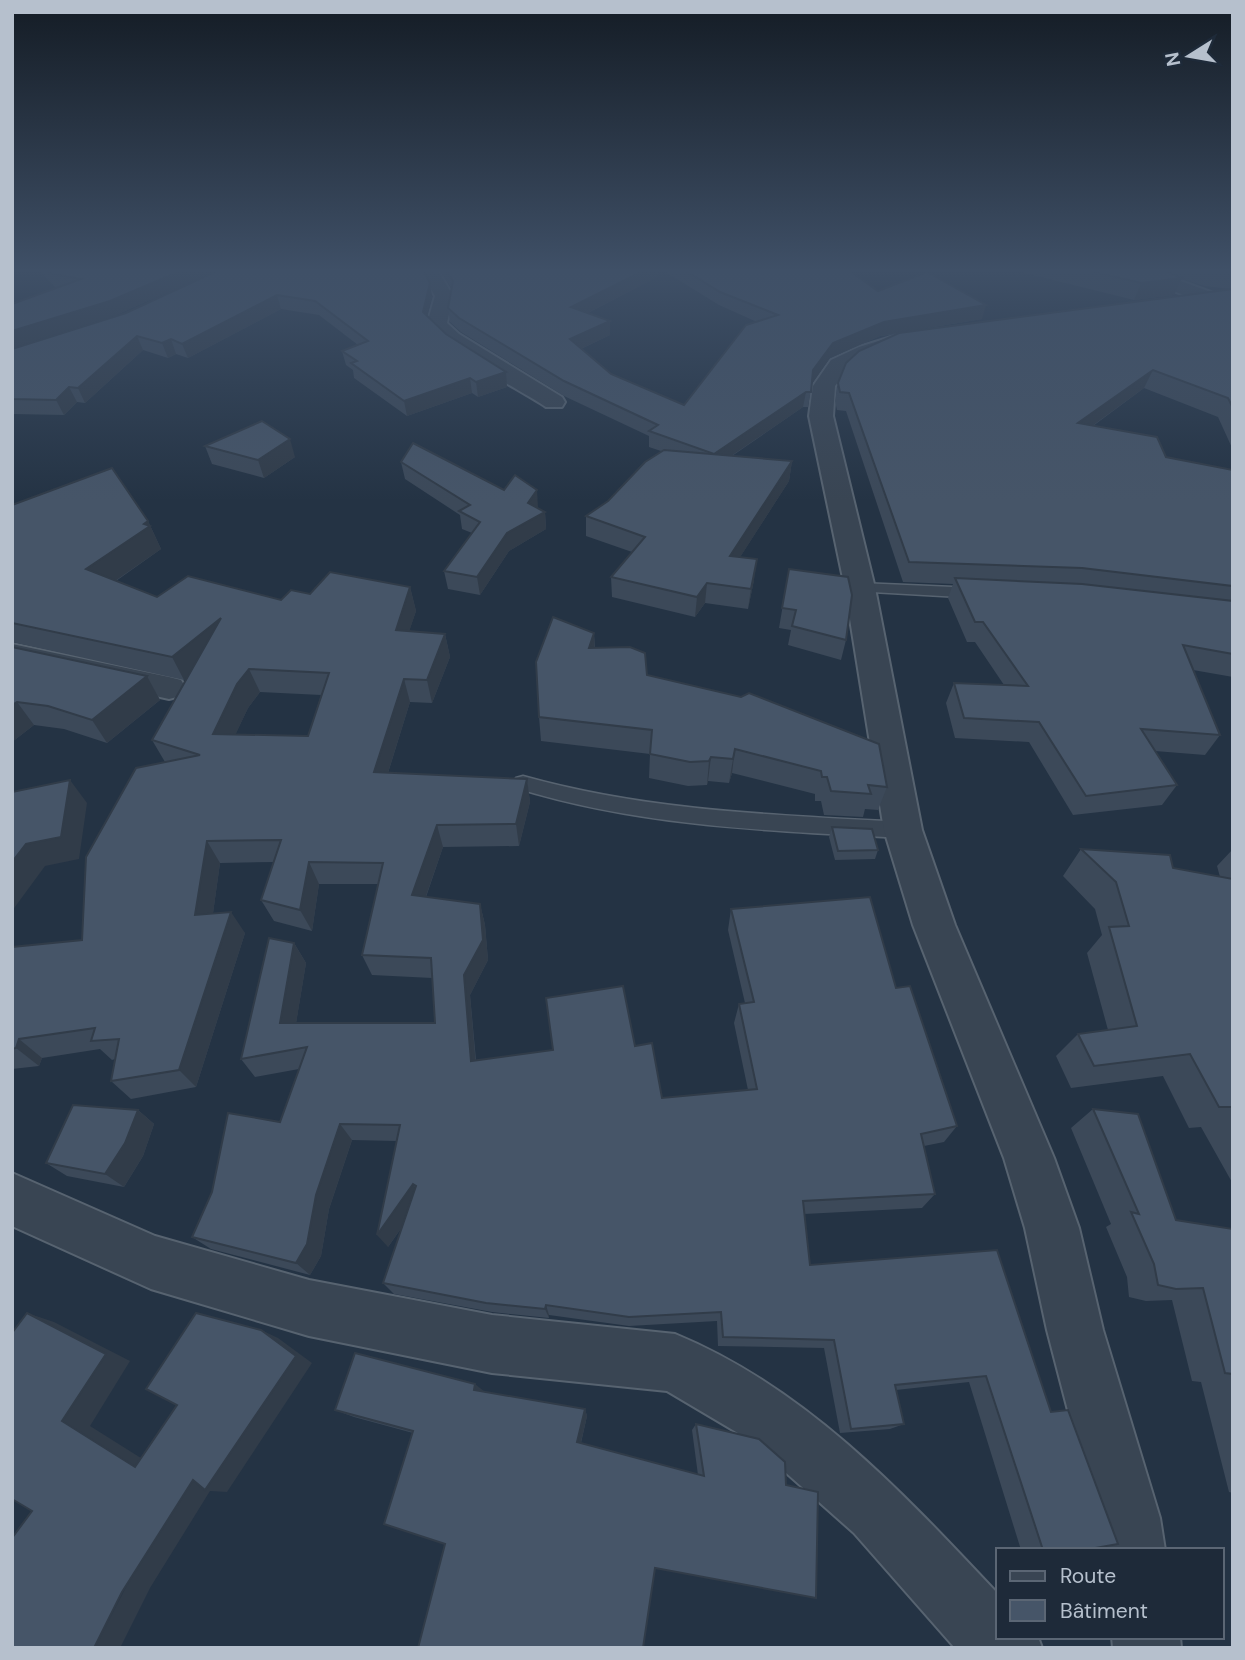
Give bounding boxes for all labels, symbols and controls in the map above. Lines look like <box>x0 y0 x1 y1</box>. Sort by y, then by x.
north arrow <box>1154 21 1224 91</box>
text: N <box>1159 50 1186 68</box>
legend <box>996 1548 1224 1639</box>
text: Route <box>1060 1562 1116 1590</box>
text: Bâtiment <box>1060 1597 1148 1625</box>

